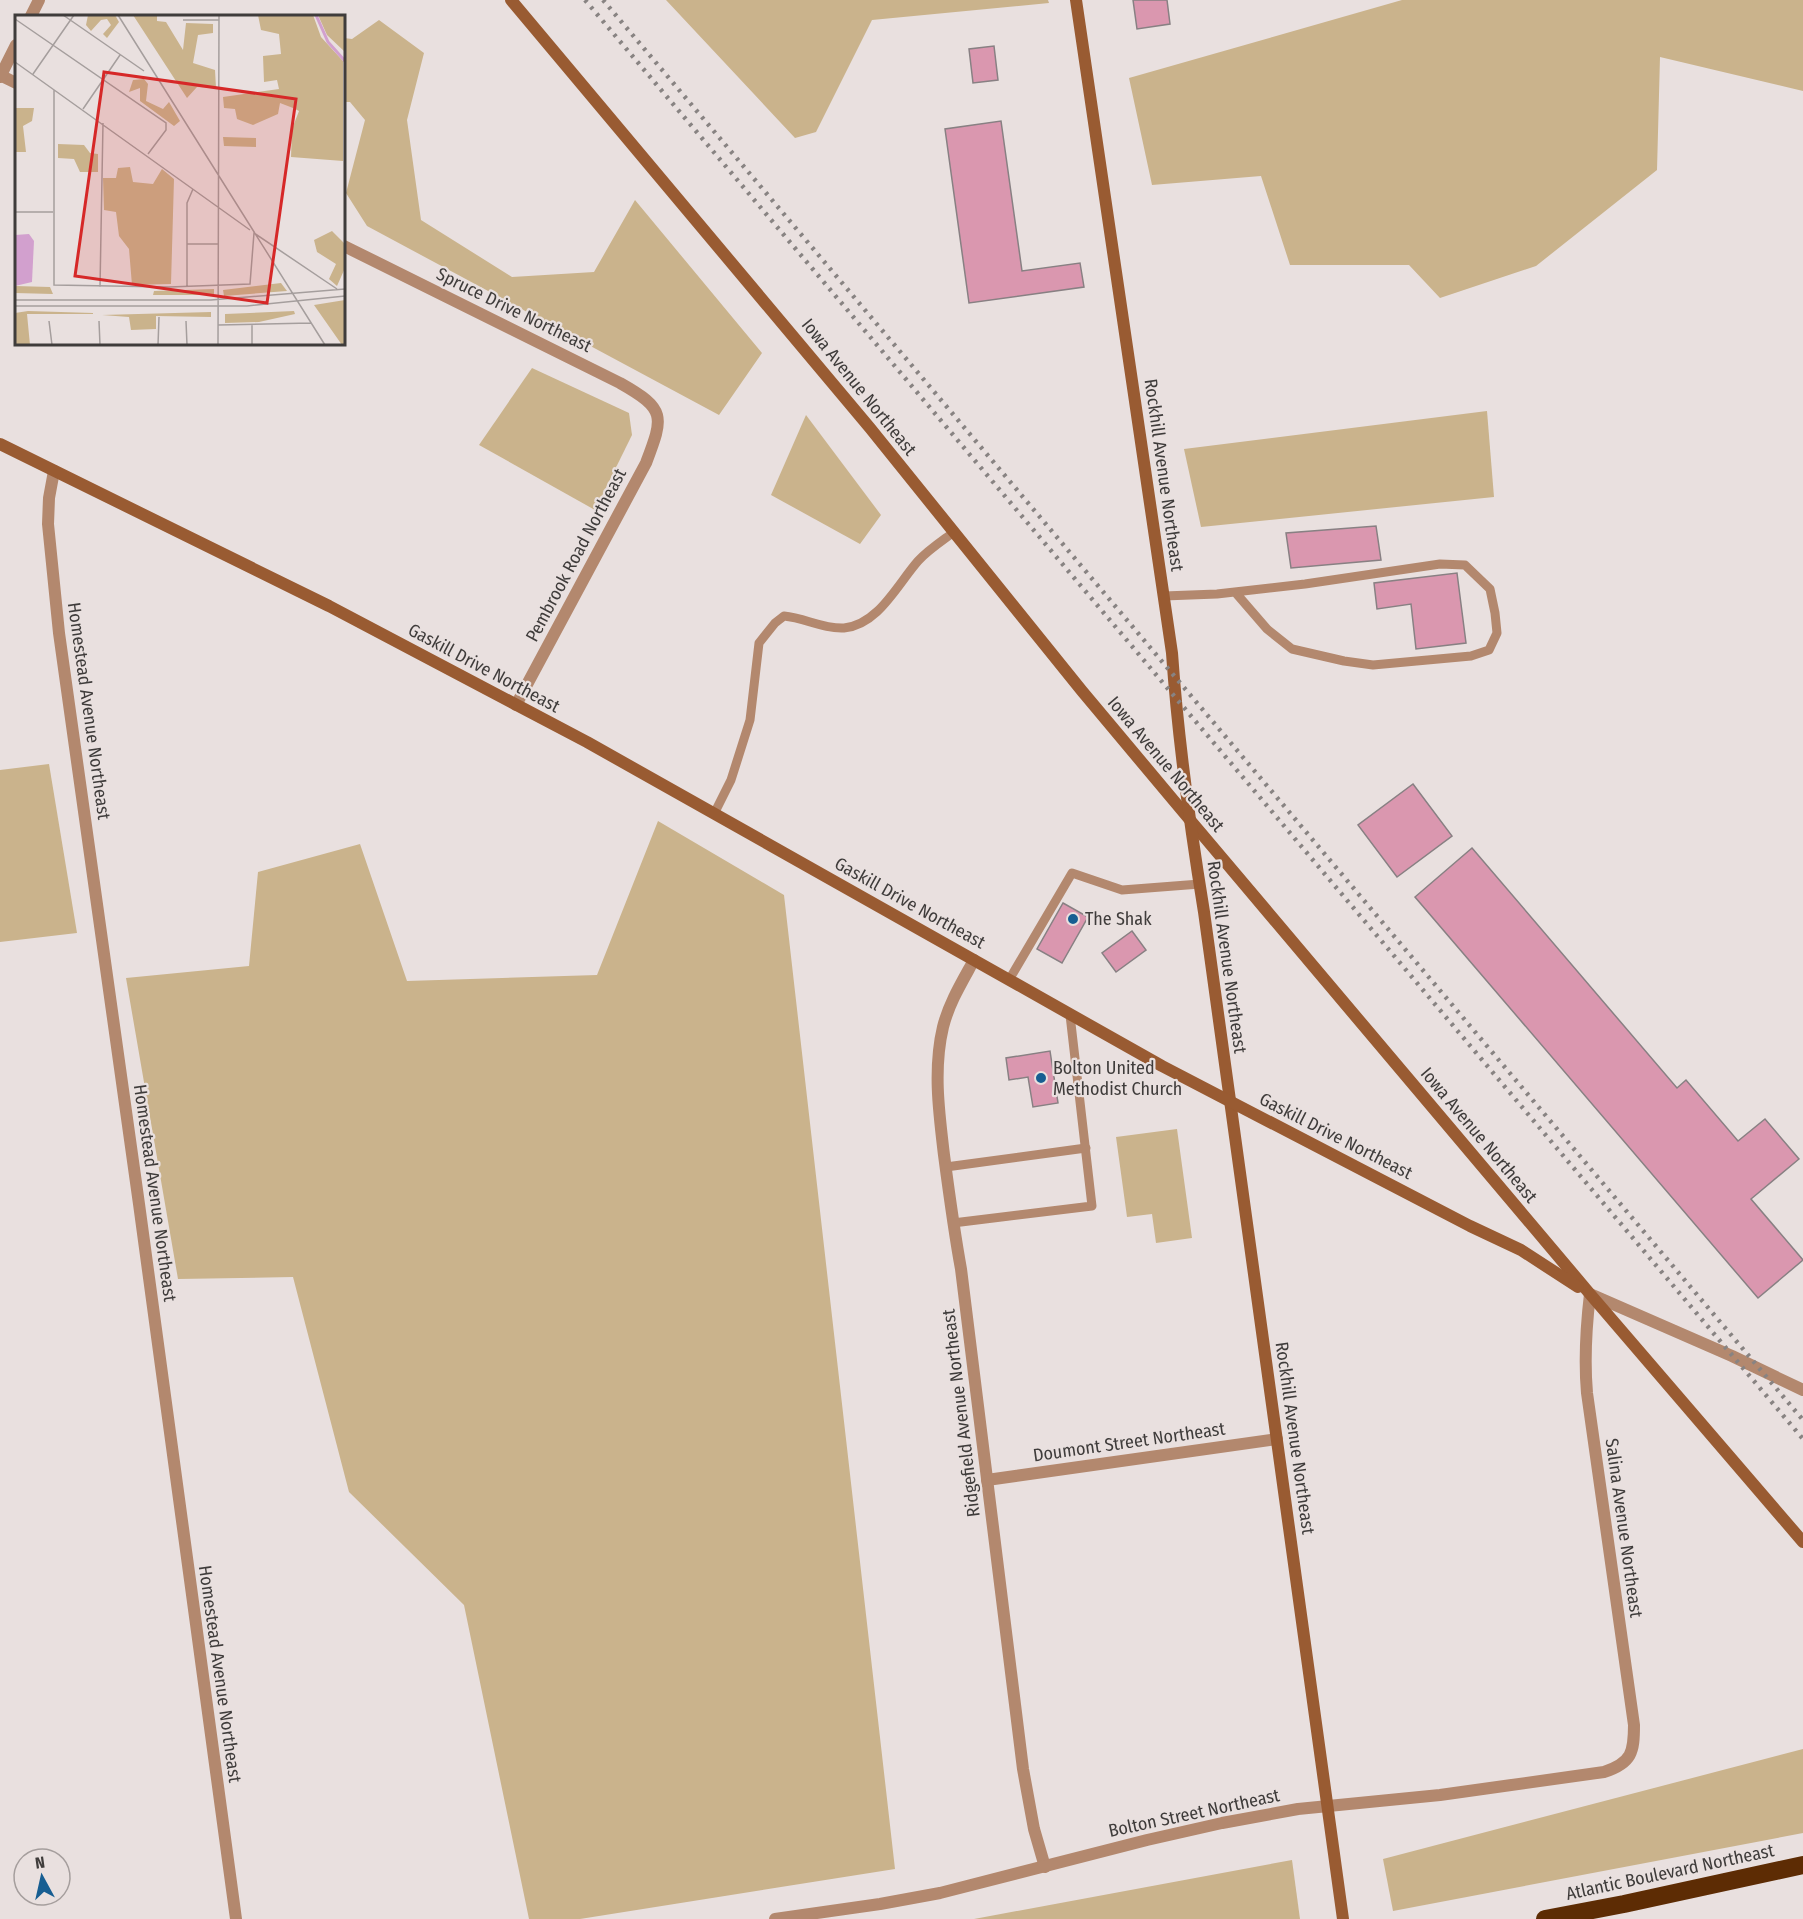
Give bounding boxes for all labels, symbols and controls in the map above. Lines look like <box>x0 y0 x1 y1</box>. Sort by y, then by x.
inset map <box>15 15 345 345</box>
street label: Spruce Drive Northeast <box>433 263 595 357</box>
street label: Iowa Avenue Northeast <box>797 314 921 460</box>
street label: Rockhill Avenue Northeast <box>1140 377 1188 573</box>
street label: Pembrook Road Northeast <box>521 464 631 645</box>
street label: Homestead Avenue Northeast <box>63 601 115 821</box>
street label: Gaskill Drive Northeast <box>404 619 564 717</box>
street label: Iowa Avenue Northeast <box>1103 692 1229 836</box>
street label: Gaskill Drive Northeast <box>831 852 989 954</box>
street label: Rockhill Avenue Northeast <box>1203 859 1251 1055</box>
place label: The Shak <box>1085 908 1152 930</box>
marker: The Shak <box>1066 912 1080 926</box>
place label: Bolton United Methodist Church <box>1053 1057 1182 1100</box>
street label: Iowa Avenue Northeast <box>1416 1063 1542 1207</box>
marker: Bolton United Methodist Church <box>1034 1071 1048 1085</box>
street label: Homestead Avenue Northeast <box>129 1083 181 1303</box>
street label: Gaskill Drive Northeast <box>1256 1088 1416 1184</box>
street label: Ridgefield Avenue Northeast <box>937 1308 985 1518</box>
street label: Rockhill Avenue Northeast <box>1271 1340 1319 1536</box>
street label: Doumont Street Northeast <box>1032 1418 1227 1466</box>
street label: Salina Avenue Northeast <box>1601 1437 1647 1619</box>
street label: Homestead Avenue Northeast <box>194 1564 246 1784</box>
street label: Bolton Street Northeast <box>1106 1784 1282 1842</box>
street label: Atlantic Boulevard Northeast <box>1564 1839 1776 1905</box>
north arrow <box>12 1847 72 1907</box>
text: N <box>34 1853 46 1873</box>

